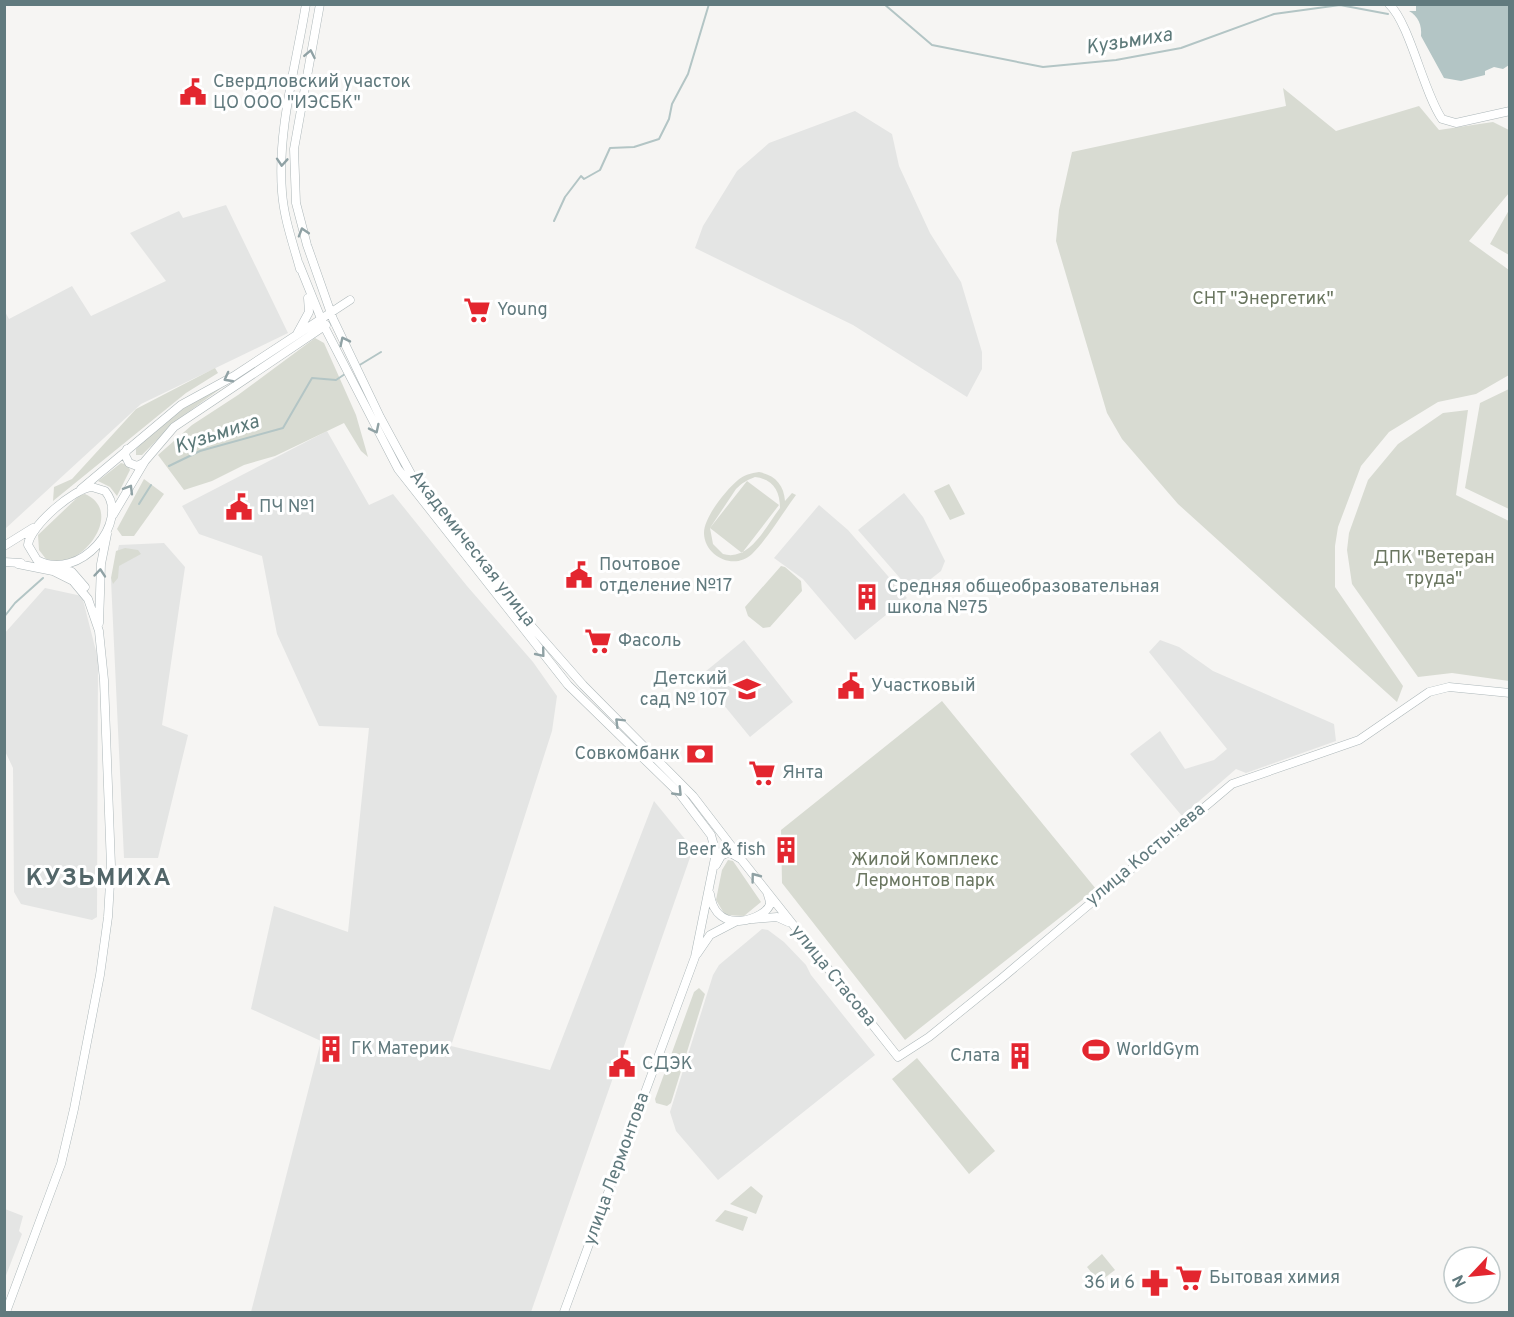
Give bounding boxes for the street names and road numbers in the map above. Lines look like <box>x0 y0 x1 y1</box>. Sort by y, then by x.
street label: Академическая улица <box>404 466 540 632</box>
street label: улица Костычева <box>1082 798 1210 912</box>
street label: улица Стасова <box>785 921 881 1031</box>
street label: улица Лермонтова <box>579 1089 655 1249</box>

